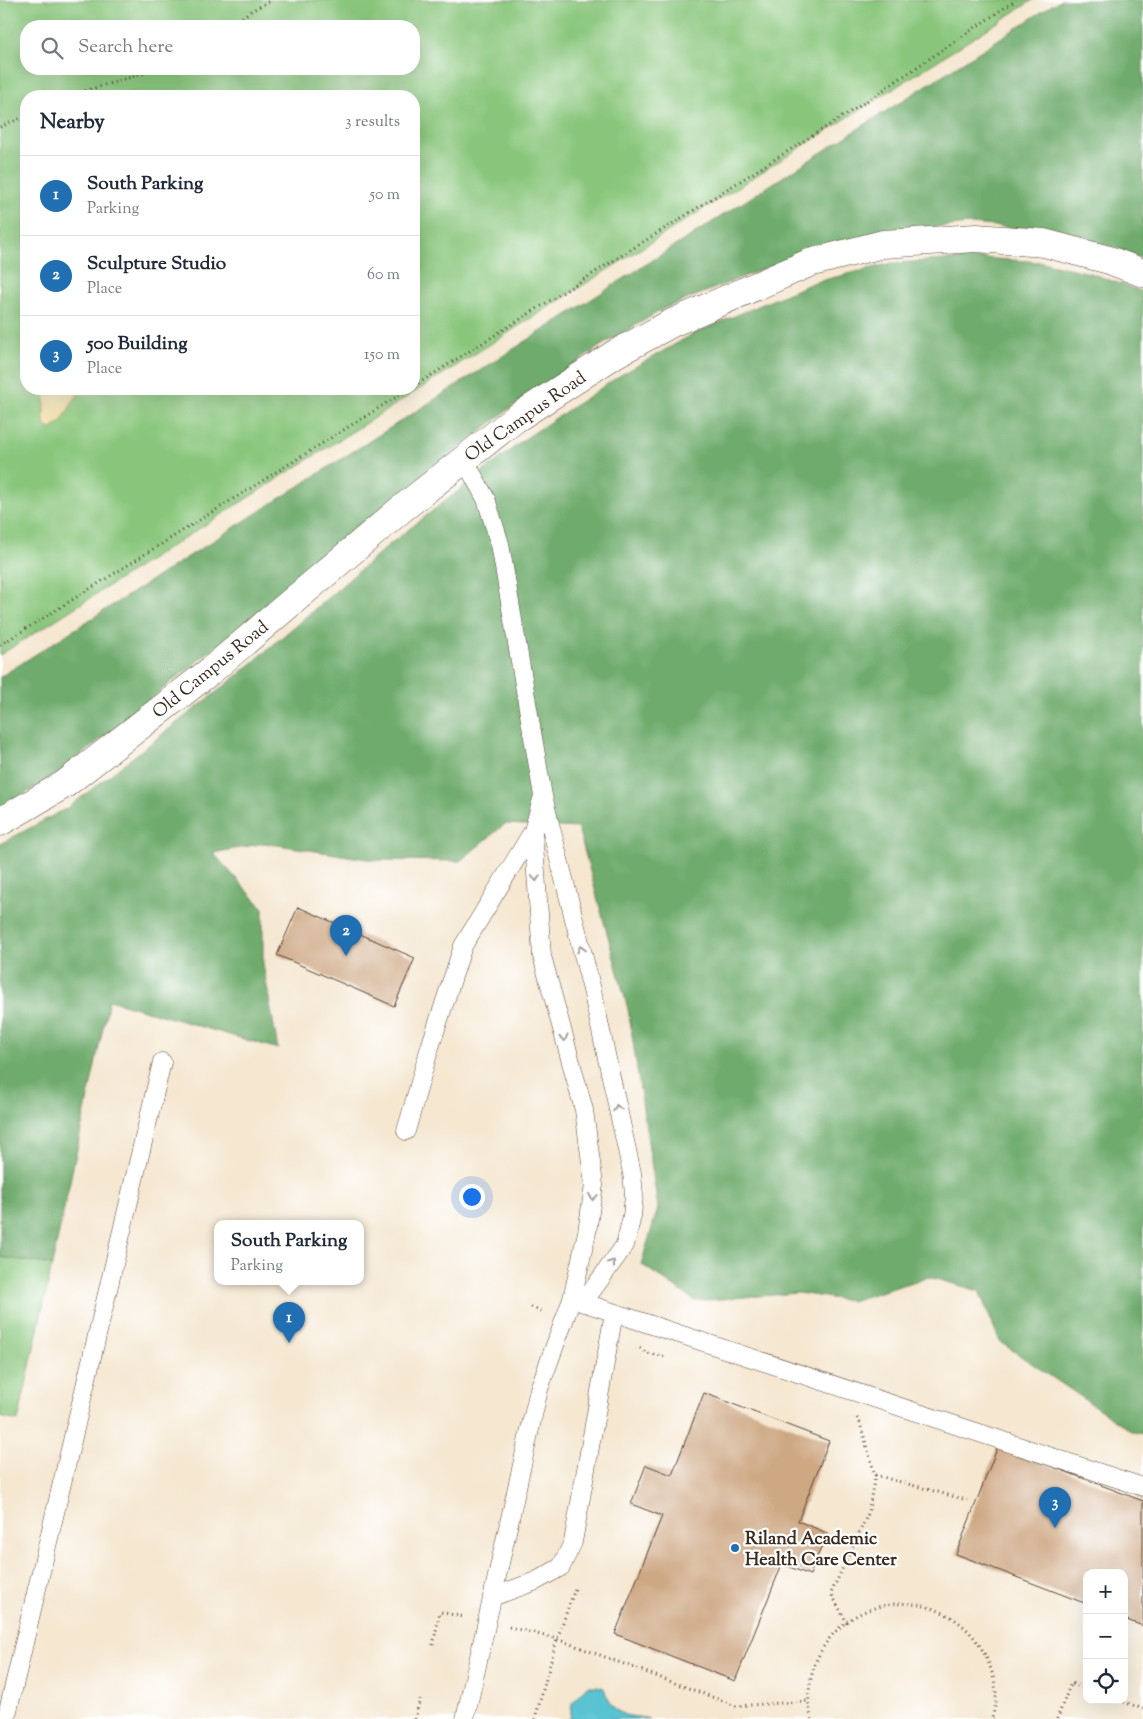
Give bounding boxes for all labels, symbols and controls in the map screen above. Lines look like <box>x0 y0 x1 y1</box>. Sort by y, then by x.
search box <box>20 20 420 75</box>
icon: search <box>38 34 66 62</box>
text: Search here <box>78 34 173 61</box>
text: Nearby <box>40 108 105 138</box>
text: 3 results <box>345 111 400 134</box>
text: South Parking <box>87 171 203 198</box>
text: 1 <box>53 184 59 207</box>
text: 50 m <box>369 184 400 207</box>
text: Parking <box>87 198 139 221</box>
text: Sculpture Studio <box>87 251 226 278</box>
text: 2 <box>52 264 60 287</box>
text: 60 m <box>367 264 400 287</box>
text: Place <box>87 278 122 301</box>
text: 500 Building <box>87 331 188 358</box>
text: 3 <box>53 344 59 367</box>
text: 150 m <box>364 344 400 367</box>
text: Place <box>87 358 122 381</box>
street label: Old Campus Road <box>460 366 592 469</box>
street label: Old Campus Road <box>147 615 275 726</box>
one-way arrow <box>531 874 542 882</box>
pin: 2 <box>330 915 362 956</box>
one-way arrow <box>577 946 587 954</box>
one-way arrow <box>558 1033 569 1042</box>
one-way arrow <box>612 1103 623 1112</box>
your location <box>459 1184 485 1210</box>
one-way arrow <box>588 1192 598 1201</box>
popup <box>214 1220 364 1285</box>
text: South Parking <box>231 1228 347 1255</box>
text: Parking <box>231 1255 283 1278</box>
one-way arrow <box>606 1259 615 1269</box>
pin: 1 <box>273 1302 305 1343</box>
pin: 3 <box>1039 1487 1071 1528</box>
place label: Riland Academic Health Care Center <box>745 1527 897 1574</box>
marker: Riland Academic Health Care Center <box>729 1542 741 1554</box>
map controls <box>1083 1569 1128 1704</box>
button: + <box>1083 1569 1128 1614</box>
button: − <box>1083 1614 1128 1659</box>
button: locate <box>1083 1659 1128 1704</box>

